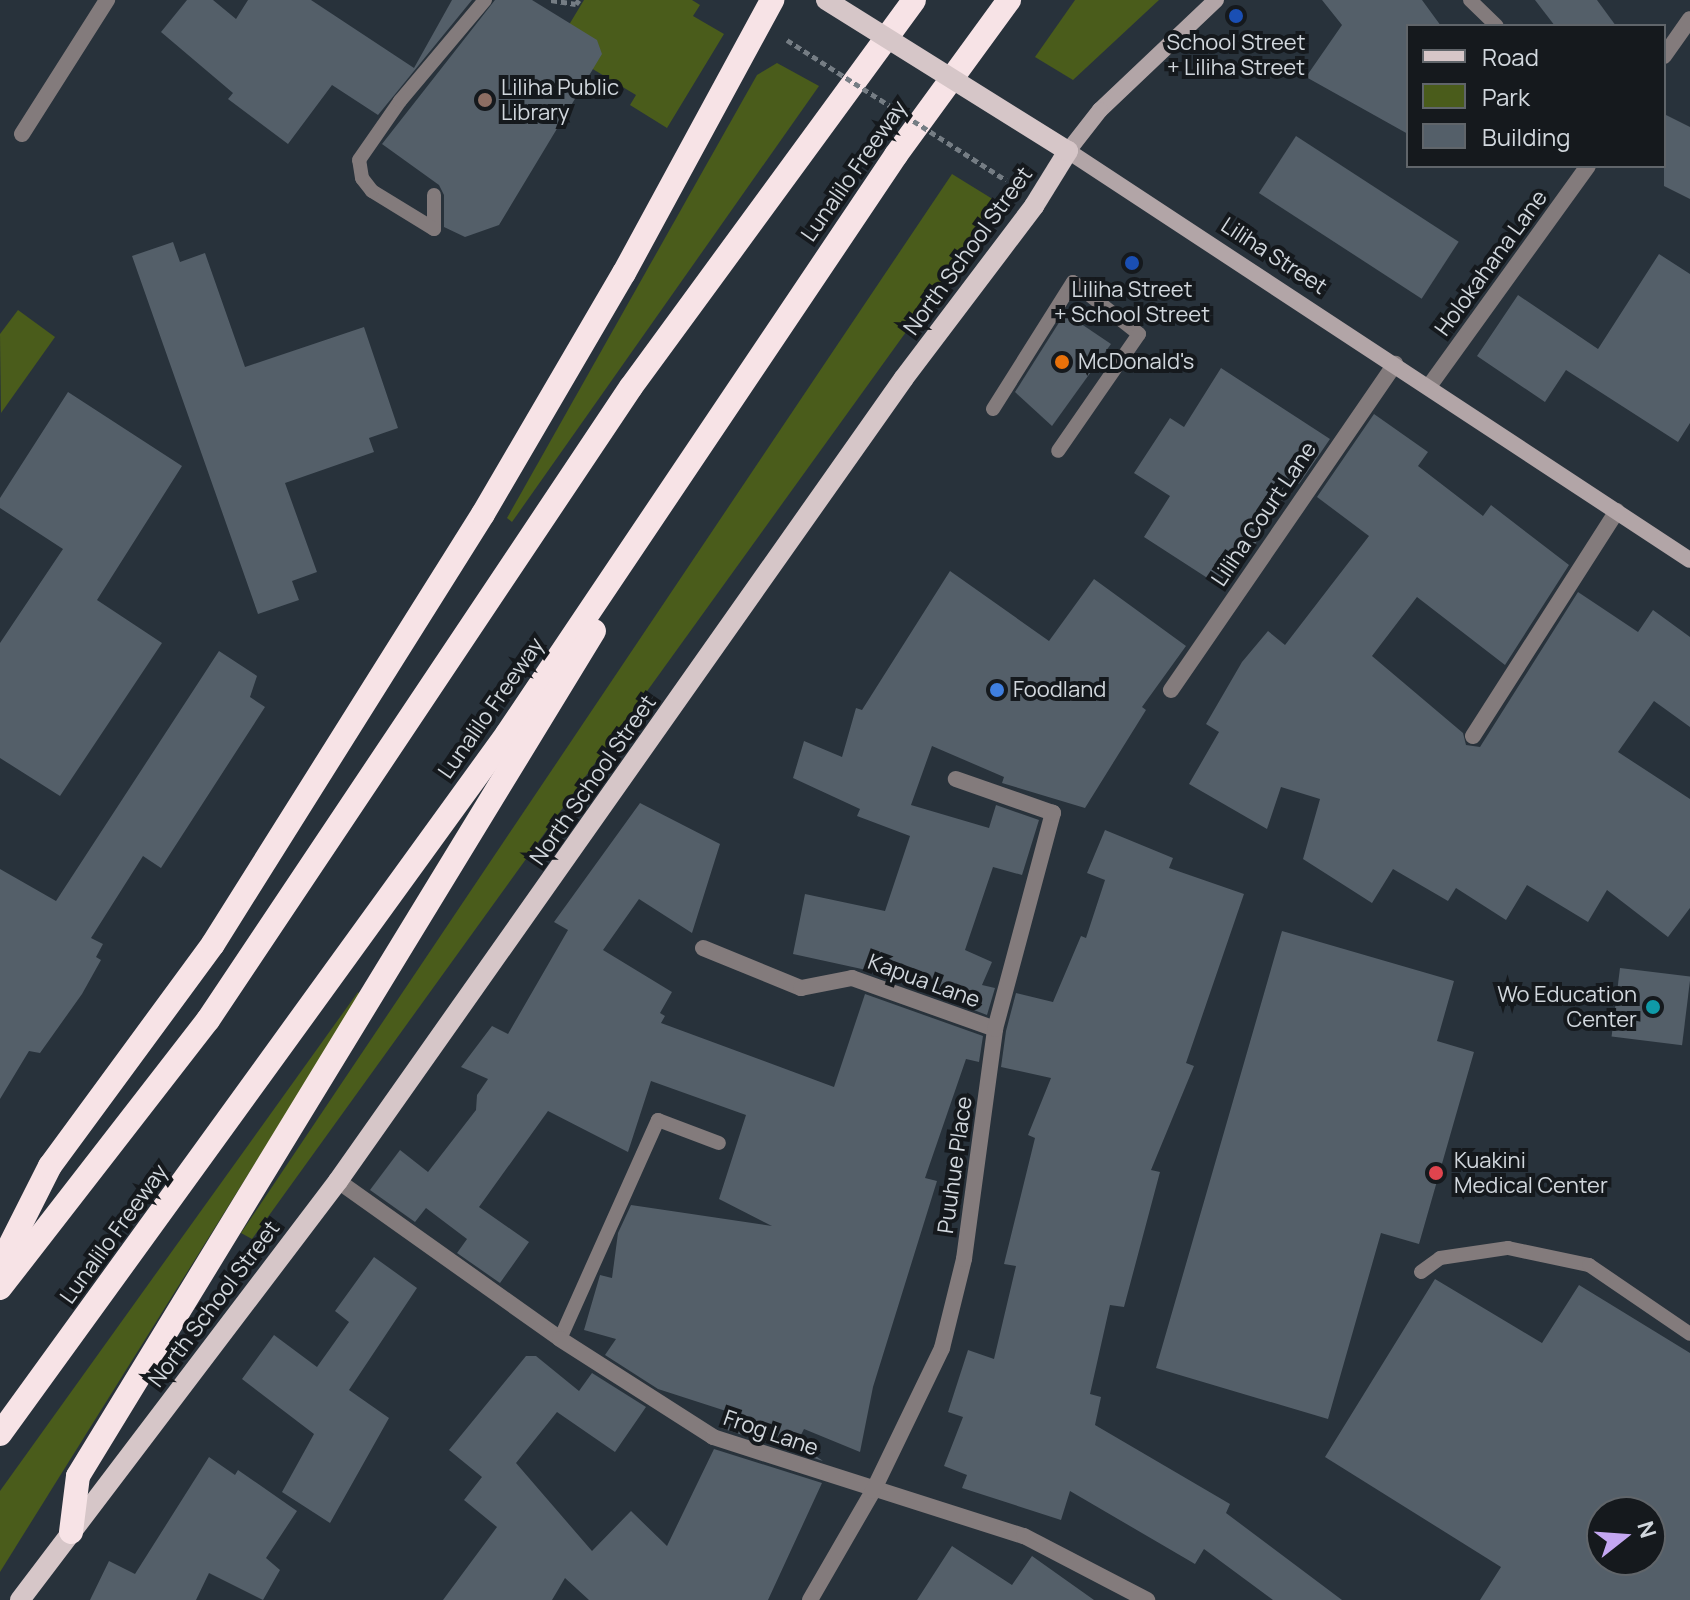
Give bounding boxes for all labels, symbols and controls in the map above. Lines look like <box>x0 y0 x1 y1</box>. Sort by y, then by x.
marker: School Street + Liliha Street <box>1227 7 1245 25</box>
legend <box>1406 24 1666 168</box>
place label: School Street + Liliha Street <box>1167 29 1305 80</box>
text: Road <box>1482 40 1539 73</box>
place label: Liliha Public Library <box>501 74 619 126</box>
text: Park <box>1482 80 1530 113</box>
marker: Liliha Public Library <box>476 91 494 109</box>
street label: Lunalilo Freeway <box>796 95 912 247</box>
text: Building <box>1482 120 1570 153</box>
street label: North School Street <box>898 162 1038 340</box>
street label: Holokahana Lane <box>1429 185 1553 341</box>
street label: Liliha Street <box>1216 212 1332 300</box>
marker: Liliha Street + School Street <box>1123 254 1141 272</box>
place label: Liliha Street + School Street <box>1054 276 1210 328</box>
place label: McDonald's <box>1078 349 1194 375</box>
marker: McDonald's <box>1053 353 1071 371</box>
street label: Liliha Court Lane <box>1206 437 1322 591</box>
street label: Lunalilo Freeway <box>433 632 549 784</box>
place label: Foodland <box>1013 677 1106 703</box>
marker: Foodland <box>988 681 1006 699</box>
street label: North School Street <box>524 690 662 870</box>
street label: Kapua Lane <box>864 949 984 1013</box>
place label: Wo Education Center <box>1497 981 1637 1032</box>
marker: Wo Education Center <box>1644 998 1662 1016</box>
street label: Puuhue Place <box>932 1095 978 1235</box>
place label: Kuakini Medical Center <box>1454 1147 1608 1198</box>
street label: Lunalilo Freeway <box>55 1159 173 1309</box>
marker: Kuakini Medical Center <box>1425 1162 1447 1184</box>
street label: North School Street <box>143 1216 285 1392</box>
street label: Frog Lane <box>720 1404 822 1462</box>
north arrow <box>1586 1496 1666 1576</box>
text: N <box>1630 1518 1664 1541</box>

